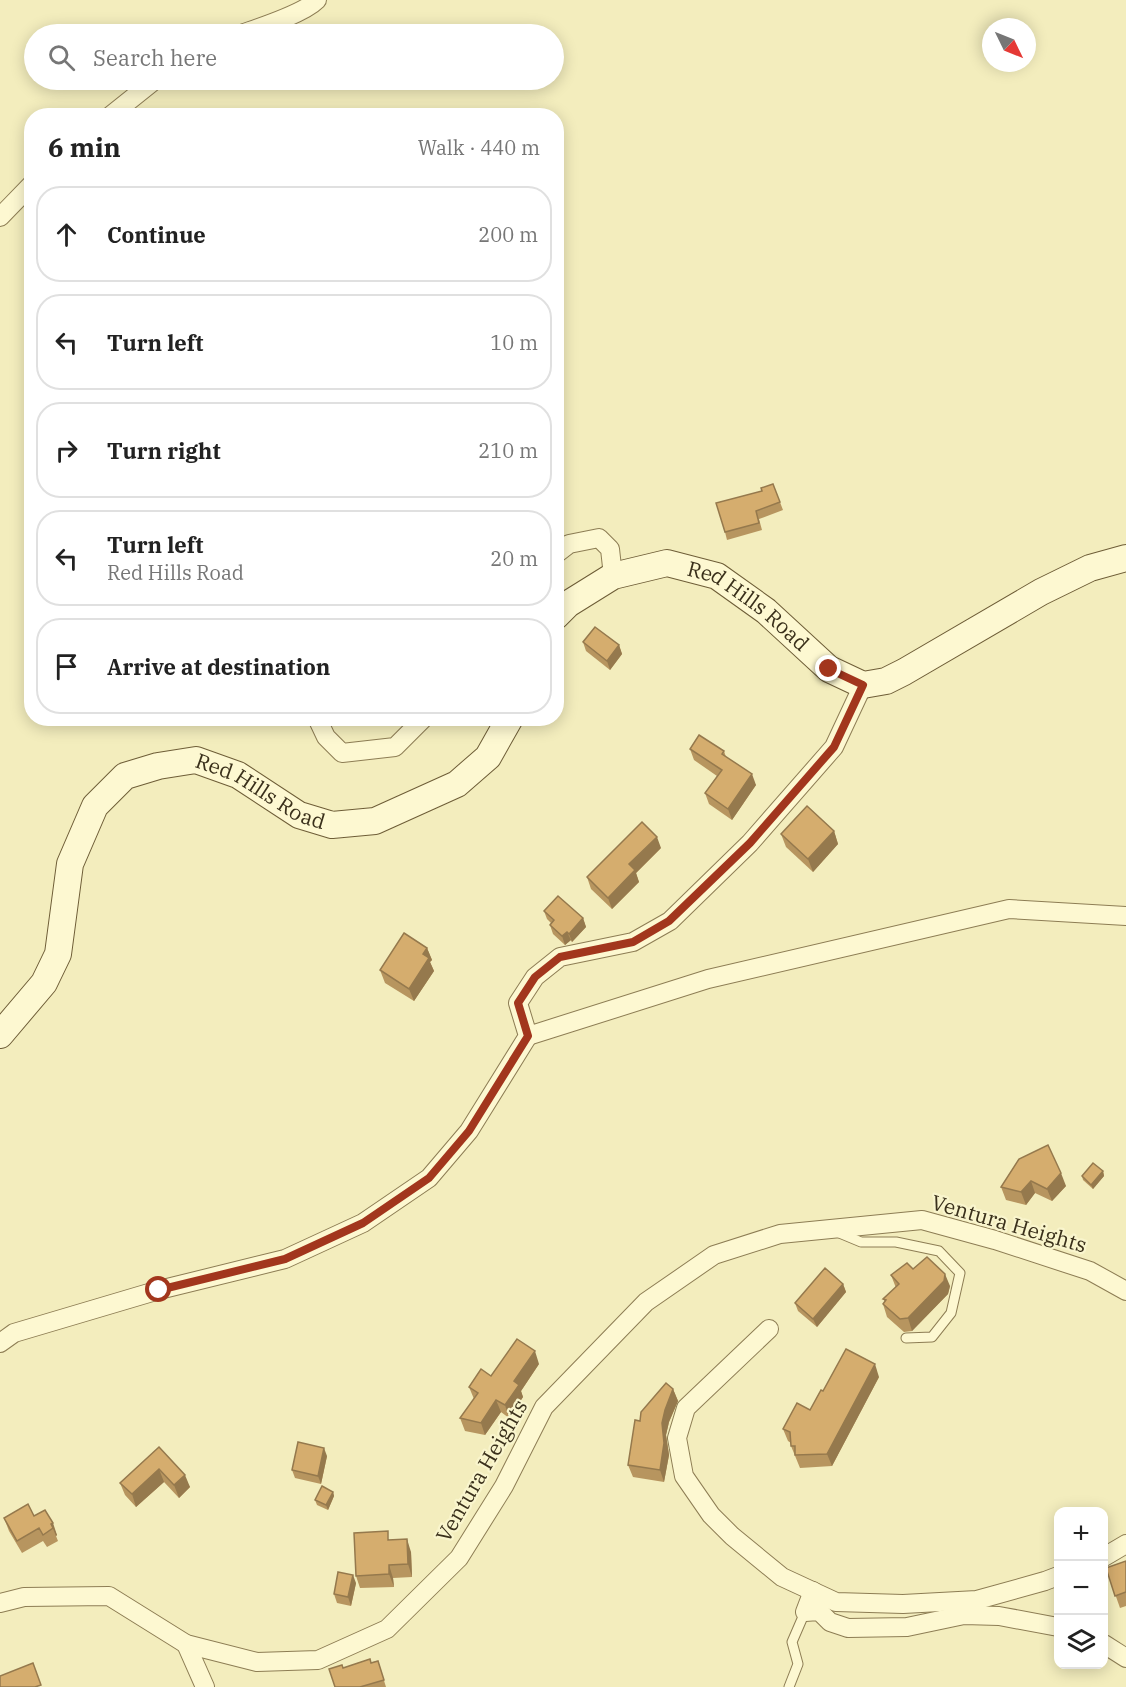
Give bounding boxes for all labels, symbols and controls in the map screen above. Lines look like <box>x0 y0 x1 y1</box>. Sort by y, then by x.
north arrow <box>982 18 1036 72</box>
search box <box>24 24 564 90</box>
icon: search <box>45 41 78 74</box>
text: Search here <box>93 43 217 72</box>
text: 6 min <box>48 130 121 164</box>
text: Walk · 440 m <box>418 134 540 161</box>
icon: ahead <box>50 218 83 251</box>
text: Continue <box>107 220 206 249</box>
text: 200 m <box>478 221 538 248</box>
icon: left <box>50 326 83 359</box>
text: Turn left <box>107 328 203 357</box>
text: 10 m <box>490 329 538 356</box>
icon: right <box>50 434 83 467</box>
text: Turn right <box>107 436 221 465</box>
text: 210 m <box>478 437 538 464</box>
text: Turn left <box>107 530 203 559</box>
icon: left <box>50 542 83 575</box>
text: 20 m <box>490 545 538 572</box>
street label: Red Hills Road <box>685 554 816 657</box>
text: Red Hills Road <box>107 559 244 586</box>
icon: arrive <box>50 650 83 683</box>
text: Arrive at destination <box>107 652 330 681</box>
route end <box>815 655 841 681</box>
street label: Red Hills Road <box>192 746 329 835</box>
street label: Ventura Heights <box>928 1188 1090 1259</box>
route start <box>145 1276 171 1302</box>
street label: Ventura Heights <box>429 1394 533 1547</box>
map controls <box>1054 1507 1108 1669</box>
button: + <box>1054 1507 1108 1561</box>
button: − <box>1054 1561 1108 1615</box>
button: layers <box>1054 1615 1108 1669</box>

